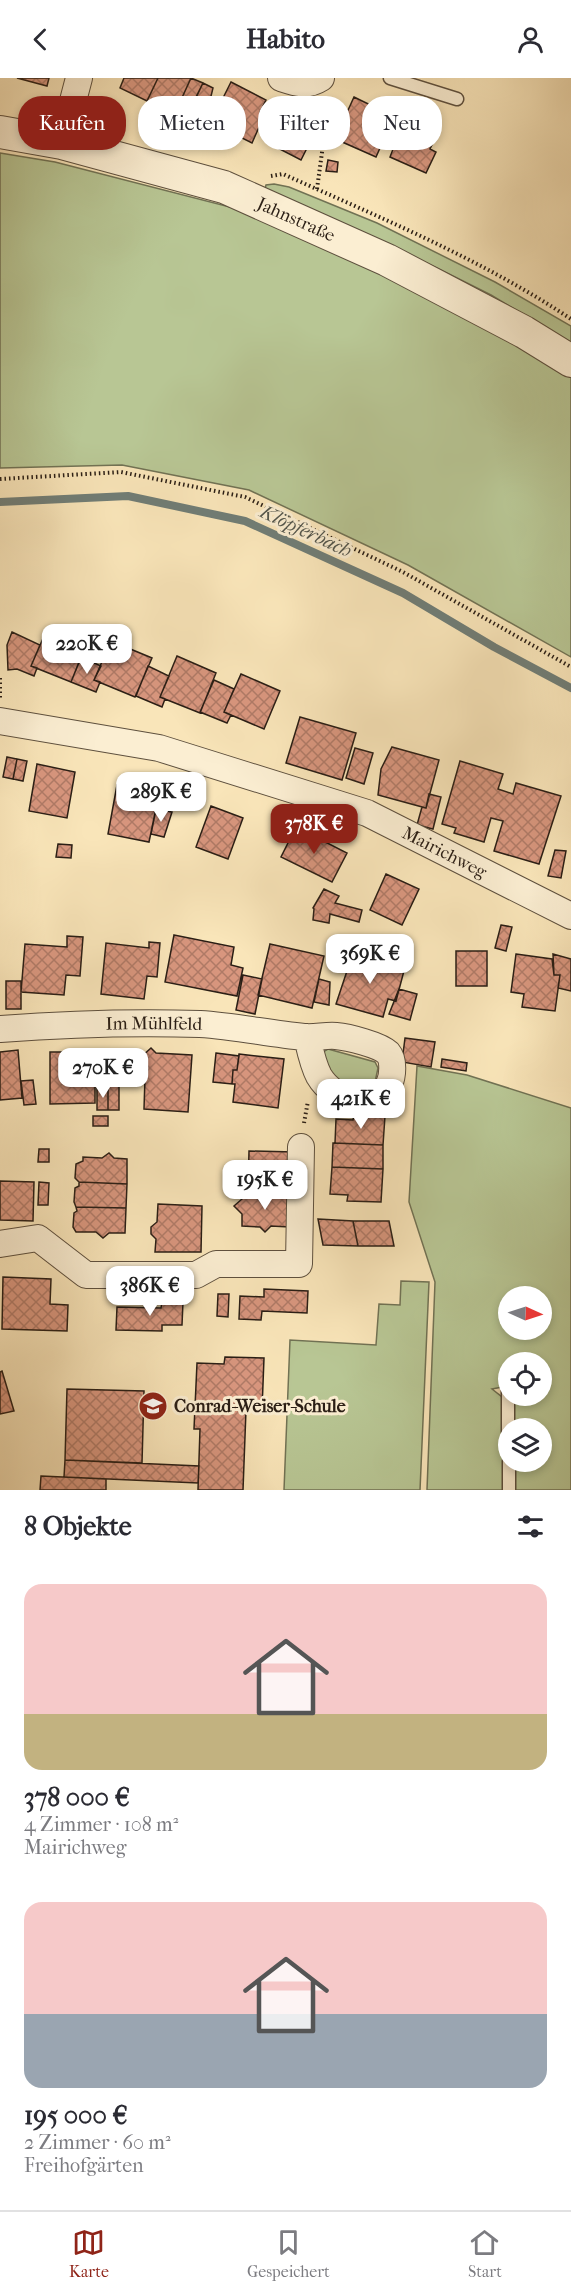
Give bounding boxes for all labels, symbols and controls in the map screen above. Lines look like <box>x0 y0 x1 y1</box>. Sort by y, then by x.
icon: back <box>24 23 57 56</box>
text: Habito <box>246 23 325 55</box>
icon: person <box>514 23 547 56</box>
chip: Kaufen <box>18 96 126 150</box>
chip: Mieten <box>138 96 246 150</box>
chip: Filter <box>258 96 350 150</box>
chip: Neu <box>362 96 442 150</box>
street label: Jahnstraße <box>252 192 339 246</box>
water label: Klöpferbach <box>255 499 355 562</box>
pin: 220K € <box>38 624 136 675</box>
text: 220K € <box>56 632 118 655</box>
pin: 289K € <box>112 772 210 823</box>
text: 289K € <box>130 780 192 803</box>
pin: 378K € <box>265 804 363 855</box>
text: 378K € <box>285 812 343 835</box>
street label: Mairichweg <box>399 822 491 882</box>
pin: 369K € <box>321 934 419 985</box>
text: 369K € <box>340 942 400 965</box>
street label: Im Mühlfeld <box>105 1013 203 1035</box>
pin: 270K € <box>54 1048 152 1099</box>
text: 270K € <box>72 1056 134 1079</box>
pin: 421K € <box>312 1079 410 1130</box>
text: 421K € <box>331 1087 391 1110</box>
pin: 195K € <box>216 1160 314 1211</box>
text: 195K € <box>237 1168 293 1191</box>
pin: 386K € <box>101 1266 199 1317</box>
text: 386K € <box>120 1274 180 1297</box>
north arrow <box>498 1286 552 1340</box>
map controls <box>498 1286 552 1472</box>
button: locate <box>498 1352 552 1406</box>
school or university icon: Conrad-Weiser-Schule <box>137 1390 169 1422</box>
place label: Conrad-Weiser-Schule <box>174 1396 346 1417</box>
button: layers <box>498 1418 552 1472</box>
icon: filters <box>514 1510 547 1543</box>
text: 8 Objekte <box>24 1511 132 1542</box>
icon: home <box>232 1623 340 1731</box>
text: 378 000 € <box>24 1782 130 1813</box>
text: 4 Zimmer · 108 m² <box>24 1813 178 1836</box>
text: Mairichweg <box>24 1836 126 1859</box>
icon: home <box>232 1941 340 2049</box>
text: 195 000 € <box>24 2100 128 2131</box>
text: 2 Zimmer · 60 m² <box>24 2131 171 2154</box>
text: Freihofgärten <box>24 2154 144 2177</box>
tab: Karte <box>69 2226 109 2281</box>
tab: Gespeichert <box>247 2226 330 2281</box>
tab: Start <box>468 2226 502 2281</box>

